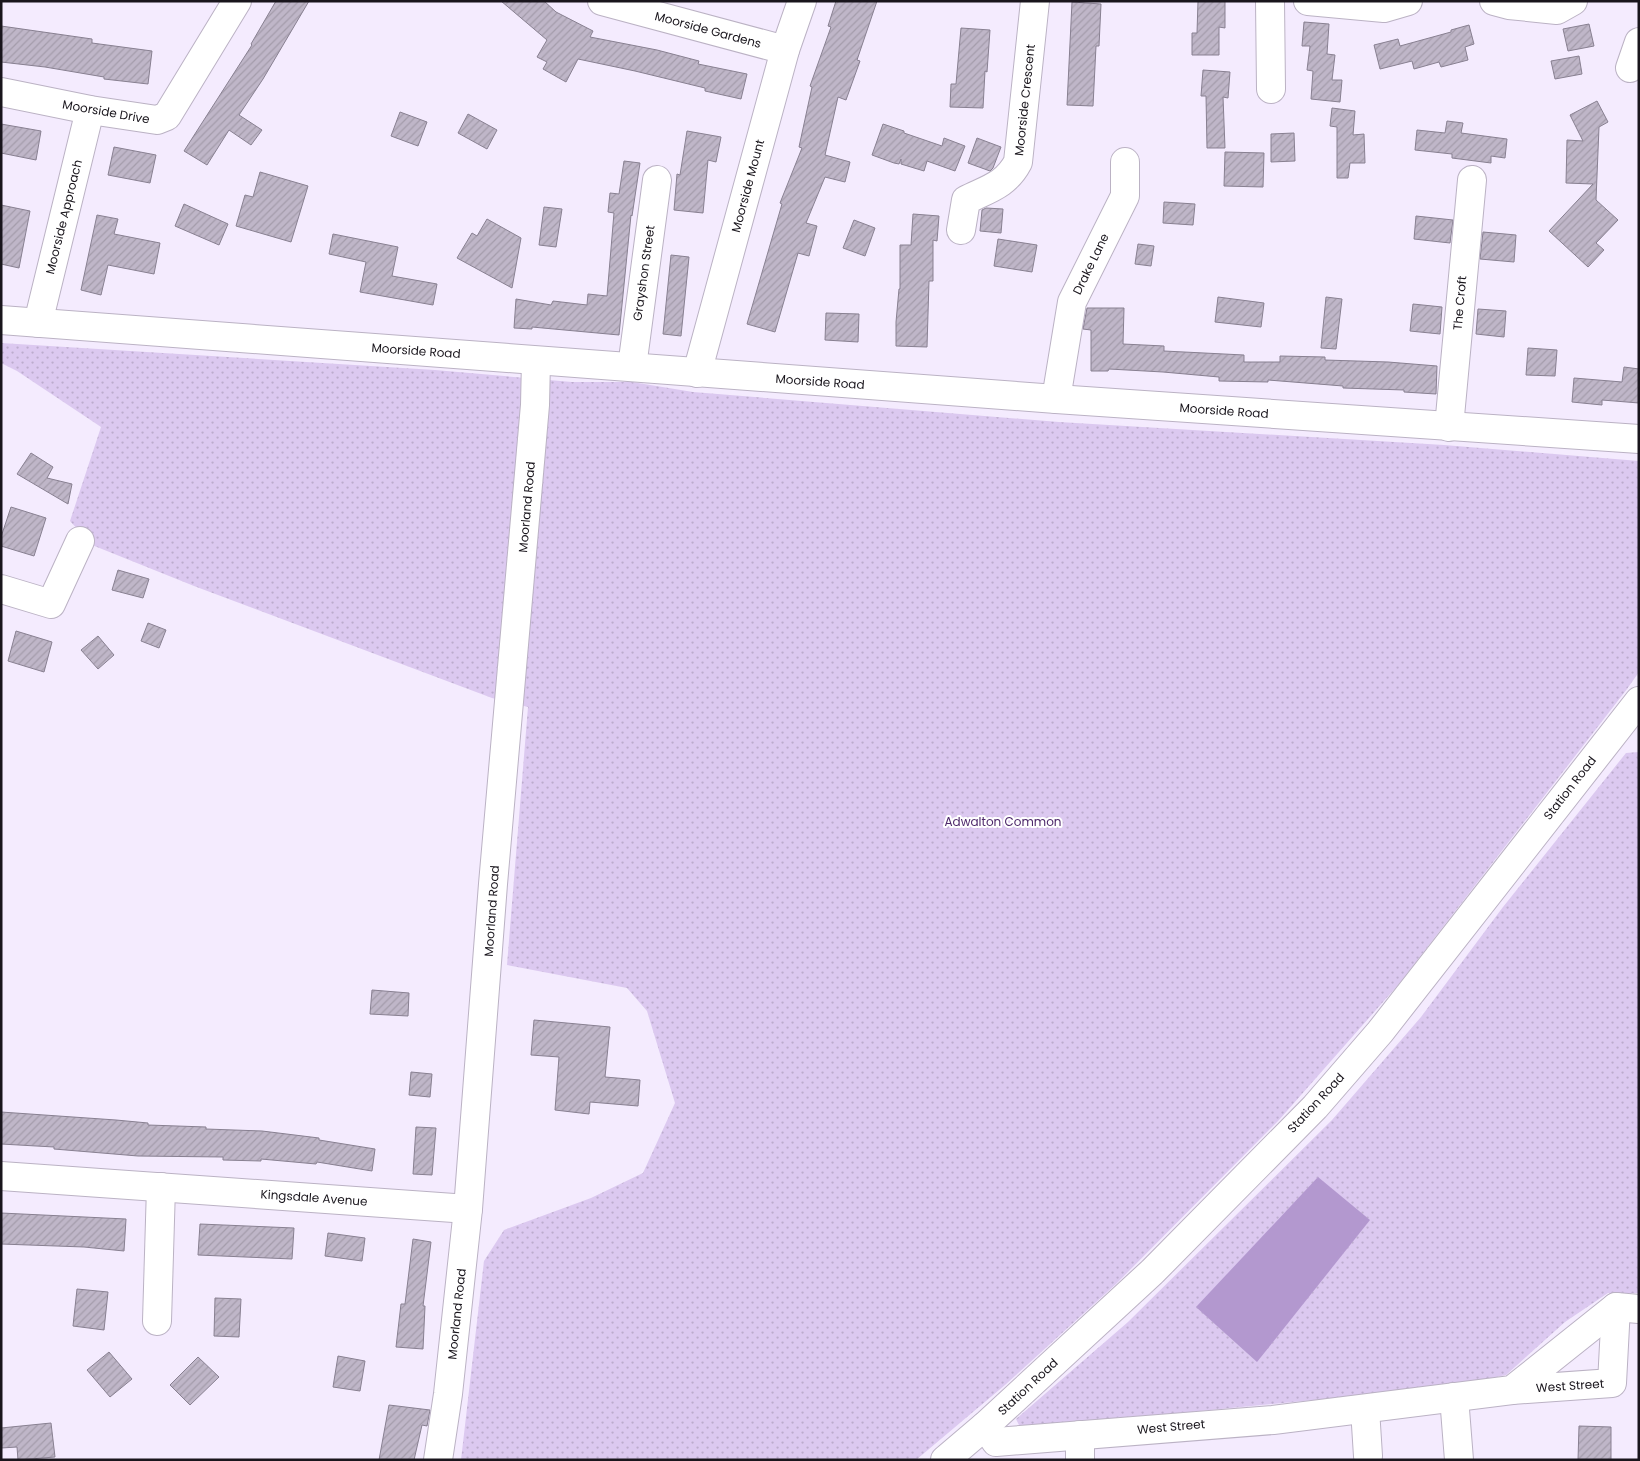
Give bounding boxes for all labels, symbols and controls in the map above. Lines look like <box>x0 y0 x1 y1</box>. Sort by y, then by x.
street label: Moorside Gardens <box>653 7 763 52</box>
street label: Moorside Crescent <box>1010 43 1039 157</box>
street label: Moorside Drive <box>61 95 151 128</box>
street label: Moorside Mount <box>727 137 768 234</box>
street label: Moorside Approach <box>41 158 86 276</box>
street label: Grayshon Street <box>628 224 659 322</box>
street label: Drake Lane <box>1068 230 1113 297</box>
street label: The Croft <box>1449 275 1470 331</box>
street label: Moorside Road <box>371 339 461 362</box>
street label: Moorside Road <box>775 370 865 393</box>
street label: Moorside Road <box>1179 399 1269 422</box>
street label: Moorland Road <box>514 461 539 553</box>
street label: Station Road <box>1539 752 1600 823</box>
park label: Adwalton Common <box>944 813 1062 830</box>
street label: Moorland Road <box>480 865 503 957</box>
street label: Station Road <box>1283 1069 1348 1136</box>
street label: Kingsdale Avenue <box>260 1185 368 1210</box>
street label: Moorland Road <box>443 1268 470 1360</box>
street label: Station Road <box>994 1354 1061 1419</box>
street label: West Street <box>1535 1375 1605 1396</box>
street label: West Street <box>1136 1415 1206 1438</box>

